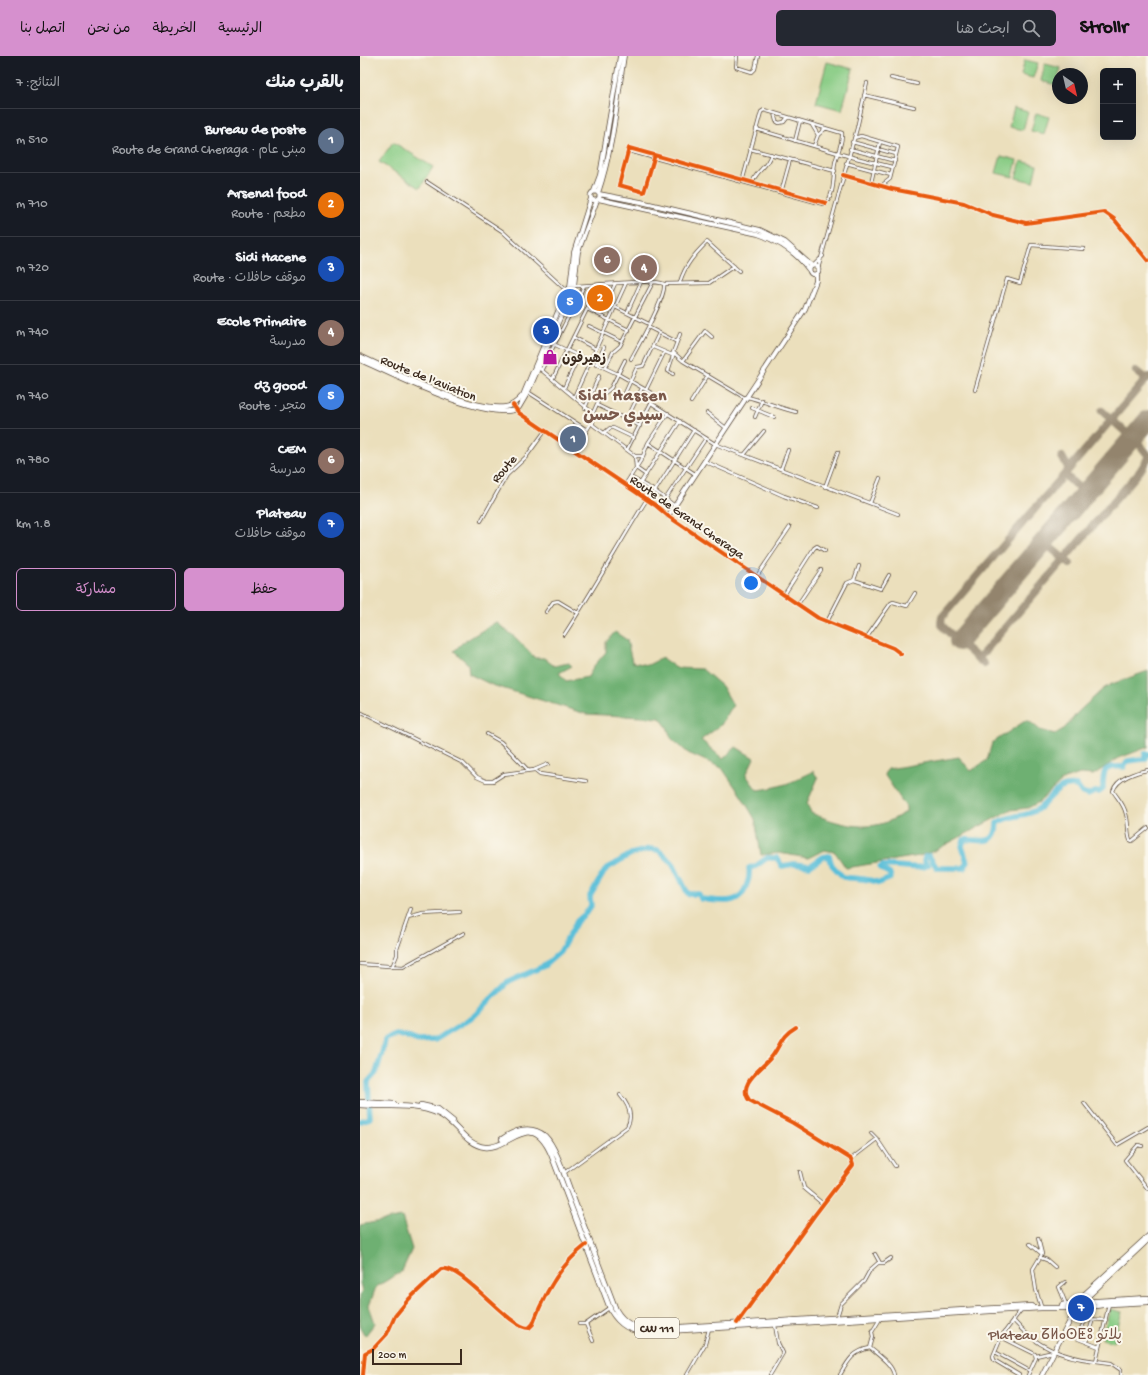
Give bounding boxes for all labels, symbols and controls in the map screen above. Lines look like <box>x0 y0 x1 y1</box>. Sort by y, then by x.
search box <box>776 10 1056 46</box>
icon: search <box>1020 17 1042 39</box>
text: Strollr <box>1080 17 1128 40</box>
text: اتصل بنا <box>20 21 65 38</box>
text: من نحن <box>87 21 131 38</box>
text: الخريطة <box>153 21 196 38</box>
text: الرئيسية <box>218 21 262 38</box>
text: ابحث هنا <box>956 21 1010 39</box>
north arrow <box>1052 68 1088 104</box>
map controls <box>1100 68 1136 140</box>
button: + <box>1100 68 1136 104</box>
text: بالقرب منك <box>265 74 344 94</box>
text: النتائج: 7 <box>16 76 60 91</box>
button: − <box>1100 104 1136 140</box>
text: Bureau de poste <box>205 121 306 139</box>
text: 510 m <box>16 133 48 148</box>
text: 1 <box>328 133 334 148</box>
text: مبنى عام · Route de Grand Cheraga <box>112 143 306 158</box>
text: Arsenal food <box>227 185 306 203</box>
text: 710 m <box>16 197 48 212</box>
text: 2 <box>328 197 334 212</box>
text: مطعم · Route <box>231 207 306 222</box>
pin: 6 <box>594 245 620 275</box>
text: Sidi Hacene <box>236 249 306 267</box>
pin: 4 <box>631 253 657 283</box>
text: 720 m <box>16 261 49 276</box>
text: 3 <box>328 261 334 276</box>
text: موقف حافلات · Route <box>193 271 306 286</box>
pin: 2 <box>587 283 613 313</box>
pin: 5 <box>557 287 583 317</box>
text: Ecole Primaire <box>217 313 306 331</box>
pin: 3 <box>533 316 559 346</box>
text: 740 m <box>16 325 49 340</box>
text: 4 <box>328 325 334 340</box>
text: مدرسة <box>270 335 306 350</box>
shop icon: زهيرفون <box>541 348 559 366</box>
place label: زهيرفون <box>562 350 606 367</box>
street label: Route de l'aviation <box>378 353 479 406</box>
text: dz good <box>254 377 306 395</box>
district label: Sidi Hassen سيدي حسن <box>579 387 667 427</box>
text: 740 m <box>16 389 49 404</box>
text: 5 <box>328 389 334 404</box>
text: متجر · Route <box>239 399 306 414</box>
pin: 1 <box>560 424 586 454</box>
text: CEM <box>278 441 306 459</box>
street label: Route <box>489 452 521 487</box>
text: 780 m <box>16 453 50 468</box>
text: 6 <box>328 453 334 468</box>
text: مدرسة <box>270 463 306 478</box>
street label: Route de Grand Cheraga <box>626 473 747 564</box>
text: Plateau <box>257 505 306 523</box>
text: 1.8 km <box>16 517 51 532</box>
text: 7 <box>328 517 334 532</box>
text: موقف حافلات <box>235 527 306 542</box>
button: مشاركة <box>16 568 176 611</box>
button: حفظ <box>184 568 344 611</box>
your location <box>741 573 761 593</box>
pin: 7 <box>1068 1293 1094 1323</box>
road number: CW 111 <box>635 1318 679 1338</box>
district label: Plateau ⵒⵍⴰⵙⵟⵓ پلاتو <box>987 1327 1122 1345</box>
scale bar <box>372 1347 462 1366</box>
text: 200 m <box>378 1350 406 1362</box>

